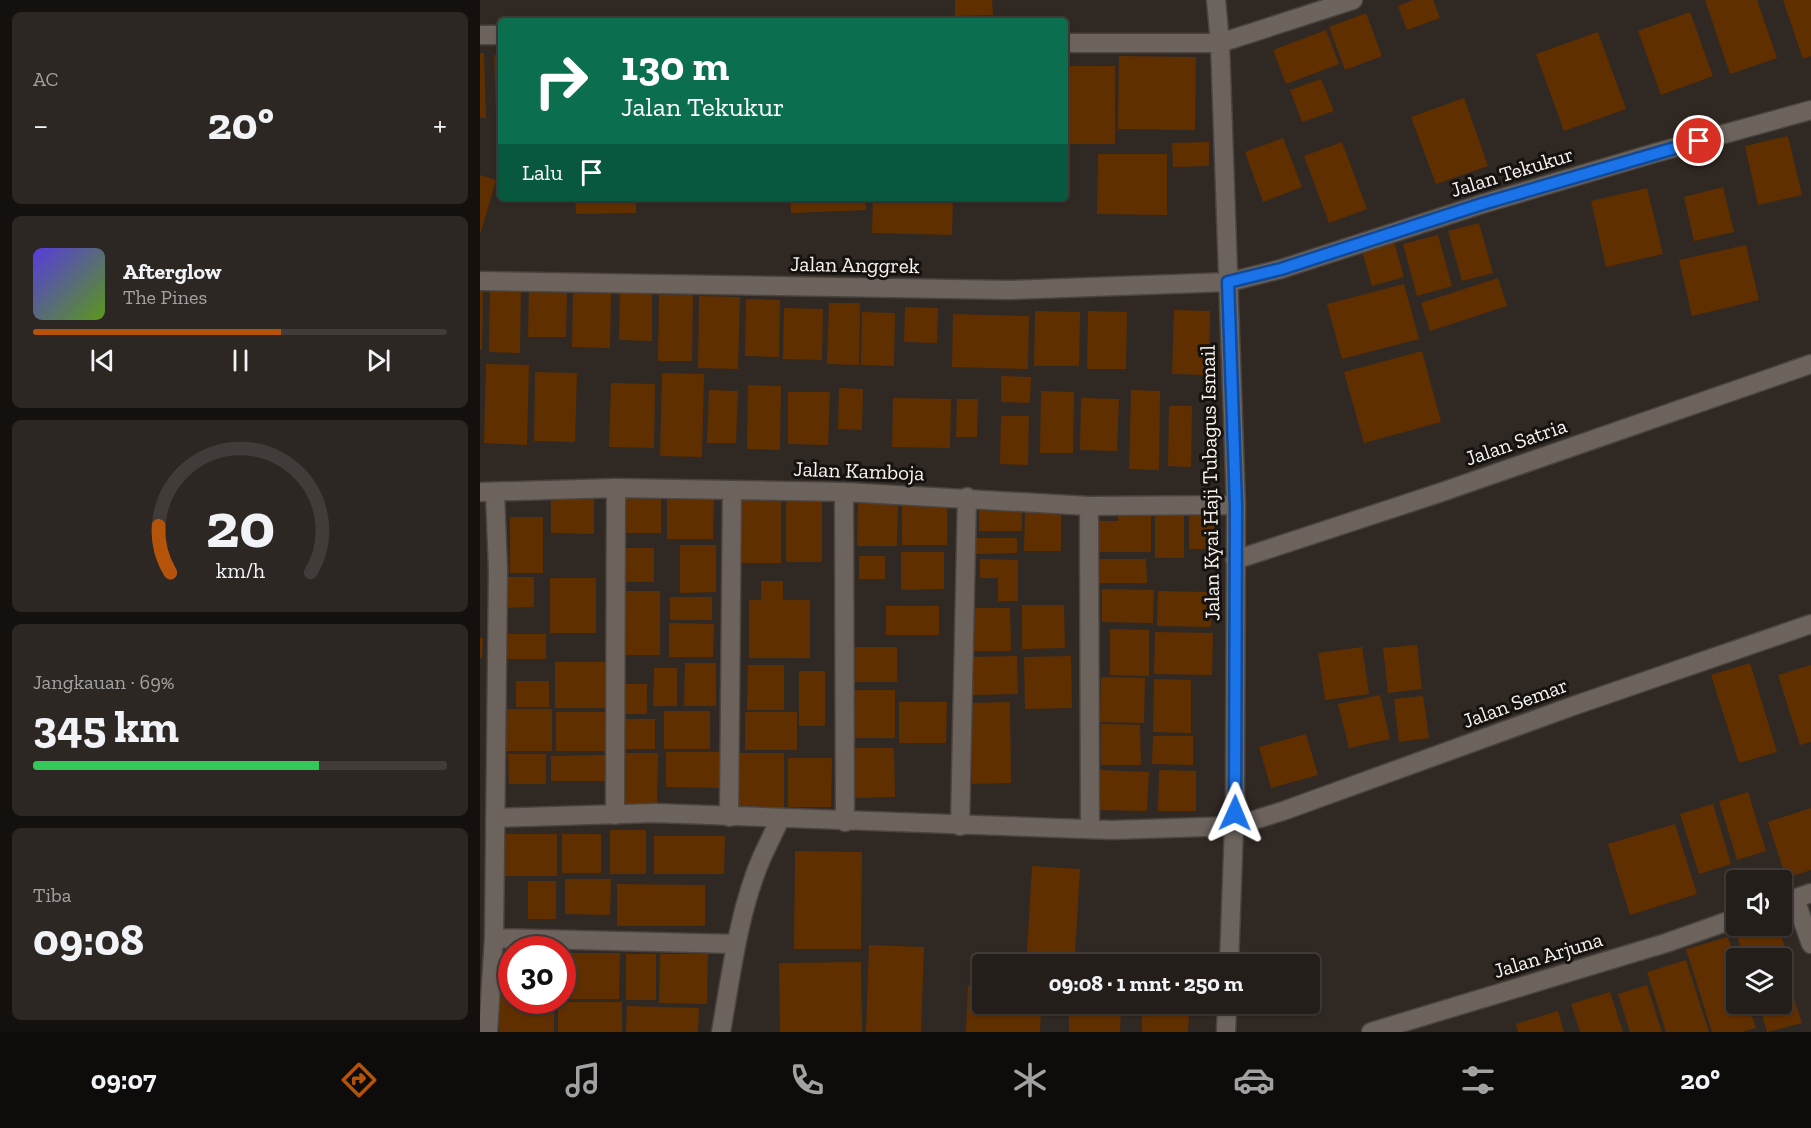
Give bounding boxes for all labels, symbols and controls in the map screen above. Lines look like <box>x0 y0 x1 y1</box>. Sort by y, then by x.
text: 130 m <box>621 40 729 91</box>
icon: right <box>522 42 600 120</box>
text: AC <box>33 67 58 91</box>
text: Jalan Tekukur <box>621 91 784 123</box>
text: 20° <box>208 97 274 151</box>
text: − <box>33 105 48 144</box>
text: + <box>433 105 447 144</box>
pin <box>1673 115 1724 166</box>
icon: arrive <box>1682 124 1715 157</box>
street label: Jalan Tekukur <box>1447 141 1576 202</box>
icon: arrive <box>575 156 608 189</box>
text: Lalu <box>522 159 563 186</box>
street label: Jalan Anggrek <box>790 251 920 278</box>
text: Afterglow <box>123 258 221 285</box>
text: The Pines <box>123 285 207 309</box>
icon: previous <box>86 344 119 377</box>
icon: pause <box>224 344 257 377</box>
icon: next <box>362 344 395 377</box>
street label: Jalan Kyai Haji Tubagus Ismail <box>1195 344 1225 621</box>
street label: Jalan Satria <box>1462 413 1570 471</box>
street label: Jalan Kamboja <box>793 456 925 486</box>
text: 20 <box>205 488 275 563</box>
text: km/h <box>216 558 264 583</box>
text: Jangkauan · 69% <box>33 670 175 694</box>
street label: Jalan Semar <box>1459 672 1571 733</box>
text: 345 km <box>33 700 179 754</box>
position arrow <box>1203 781 1267 845</box>
map controls <box>1726 870 1792 1014</box>
button: sound <box>1726 870 1792 936</box>
text: Tiba <box>33 883 71 907</box>
text: 09:08 <box>33 913 144 967</box>
street label: Jalan Arjuna <box>1490 926 1606 984</box>
speed limit sign: 30 <box>498 936 576 1014</box>
button: layers <box>1726 948 1792 1014</box>
text: 09:08 · 1 mnt · 250 m <box>1049 970 1243 997</box>
icon: directions <box>338 1059 380 1101</box>
icon: music <box>562 1059 604 1101</box>
icon: phone <box>786 1059 828 1101</box>
icon: climate <box>1009 1059 1051 1101</box>
icon: car <box>1233 1059 1275 1101</box>
icon: filters <box>1457 1059 1499 1101</box>
text: 09:07 <box>91 1064 156 1096</box>
text: 20° <box>1680 1064 1720 1096</box>

